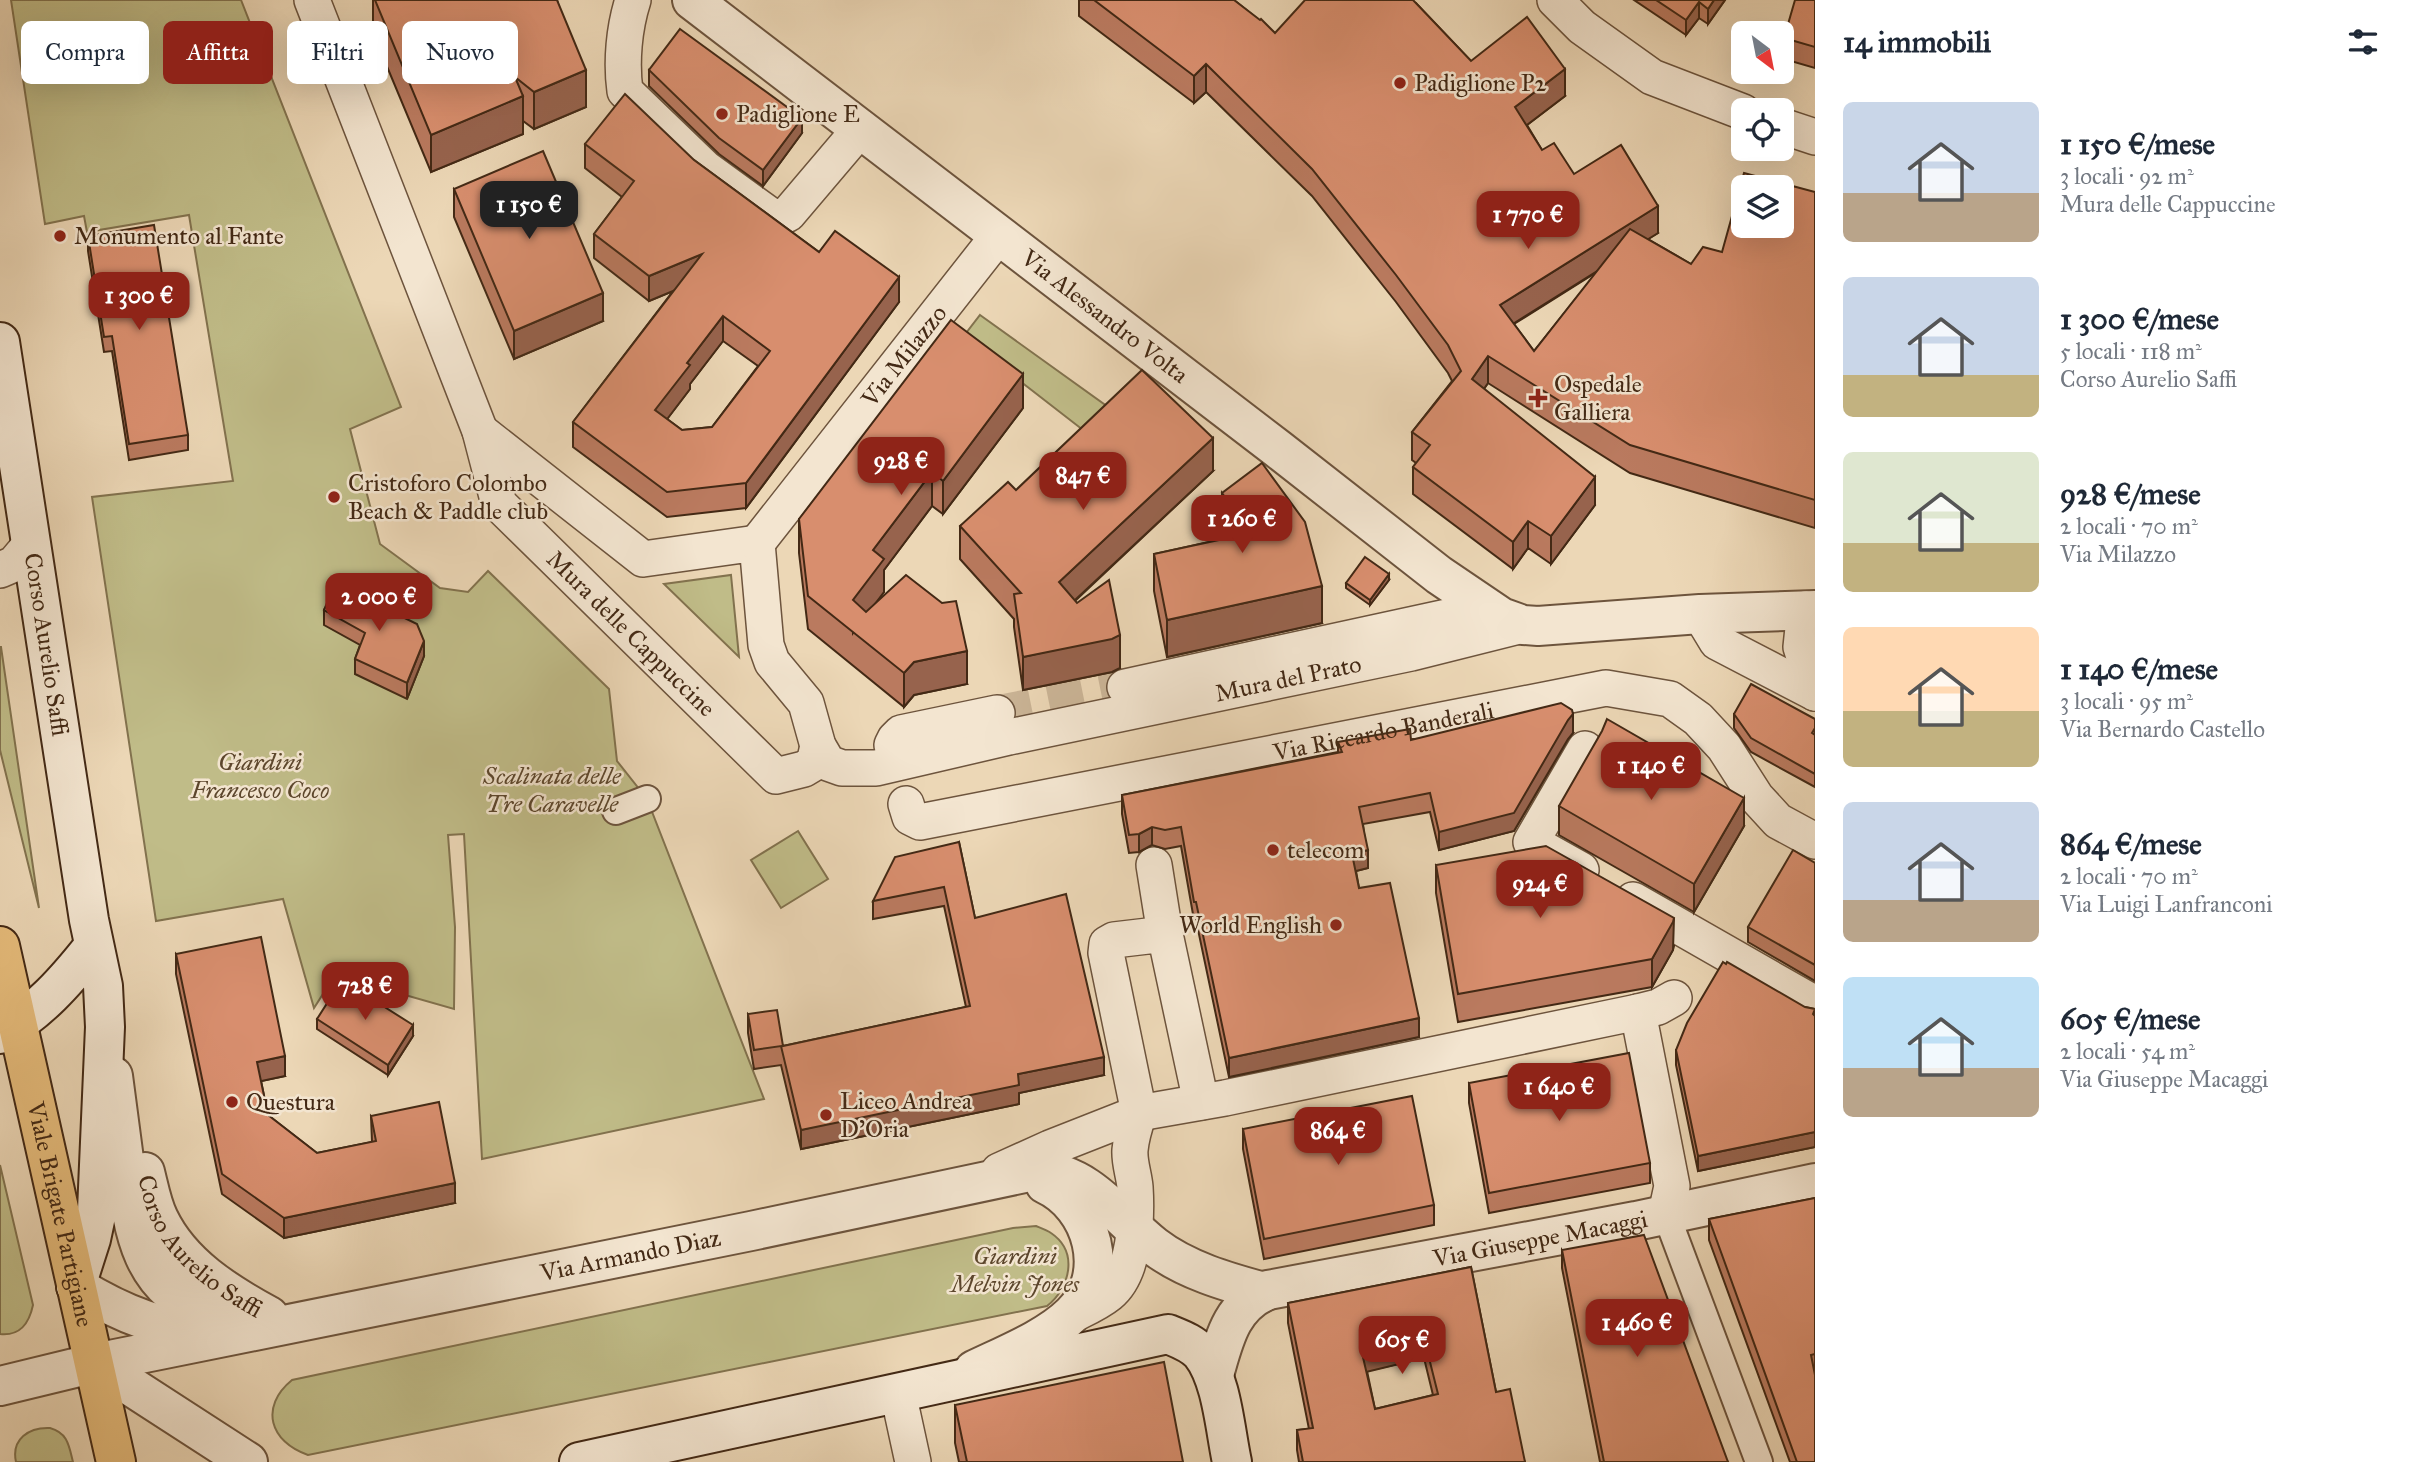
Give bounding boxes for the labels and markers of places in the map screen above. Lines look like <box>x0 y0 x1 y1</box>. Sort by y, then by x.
place label: Padiglione P2 <box>1414 68 1546 98</box>
marker: Padiglione P2 <box>1392 75 1408 91</box>
place label: Padiglione E <box>736 99 860 129</box>
marker: Padiglione E <box>714 106 730 122</box>
pin: 1 150 € <box>464 182 594 241</box>
pin: 1 770 € <box>1463 191 1593 251</box>
place label: Monumento al Fante <box>74 221 284 251</box>
marker: Monumento al Fante <box>52 228 68 244</box>
pin: 1 300 € <box>74 272 204 332</box>
place label: Ospedale Galliera <box>1554 369 1642 427</box>
marker: Ospedale Galliera <box>1528 388 1548 408</box>
pin: 928 € <box>852 438 950 497</box>
pin: 847 € <box>1034 452 1132 512</box>
place label: Cristoforo Colombo Beach & Paddle club <box>348 468 548 526</box>
marker: Cristoforo Colombo Beach & Paddle club <box>326 489 342 505</box>
pin: 1 260 € <box>1177 496 1307 555</box>
pin: 2 000 € <box>314 574 444 633</box>
pin: 1 140 € <box>1586 742 1716 802</box>
place label: telecom <box>1287 835 1364 865</box>
marker: telecom <box>1265 842 1281 858</box>
pin: 924 € <box>1491 860 1589 920</box>
place label: World English <box>1179 910 1322 940</box>
marker: World English <box>1328 917 1344 933</box>
pin: 728 € <box>316 962 414 1022</box>
pin: 1 640 € <box>1494 1064 1624 1123</box>
place label: Liceo Andrea D'Oria <box>840 1086 973 1144</box>
place label: Questura <box>246 1087 336 1117</box>
marker: Questura <box>224 1094 240 1110</box>
marker: Liceo Andrea D'Oria <box>818 1107 834 1123</box>
pin: 864 € <box>1289 1108 1387 1167</box>
pin: 1 460 € <box>1572 1300 1702 1359</box>
pin: 605 € <box>1353 1316 1451 1376</box>

